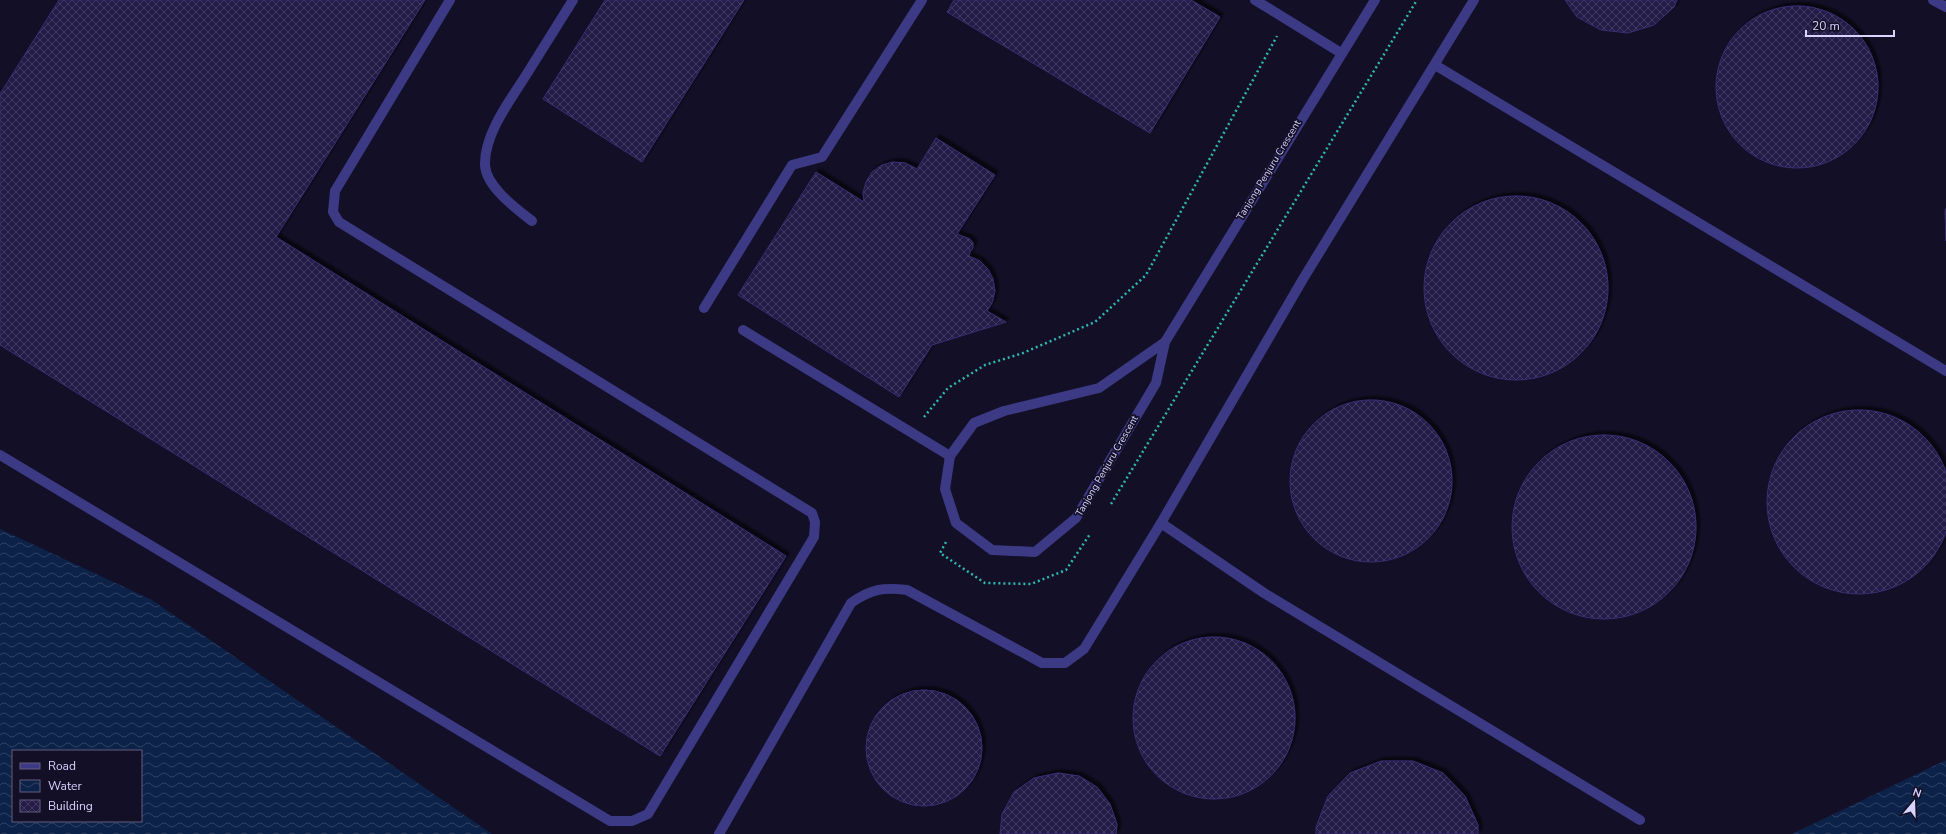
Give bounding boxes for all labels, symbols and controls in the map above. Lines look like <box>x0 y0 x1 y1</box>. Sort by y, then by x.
scale bar <box>1806 12 1894 38</box>
text: 20 m <box>1812 18 1840 34</box>
street label: Tanjong Penjuru Crescent <box>1234 117 1305 223</box>
street label: Tanjong Penjuru Crescent <box>1072 412 1142 519</box>
legend <box>12 750 142 822</box>
text: Road <box>48 758 76 774</box>
text: Water <box>48 778 82 794</box>
north arrow <box>1894 782 1934 822</box>
text: N <box>1911 785 1923 801</box>
text: Building <box>48 798 93 814</box>

